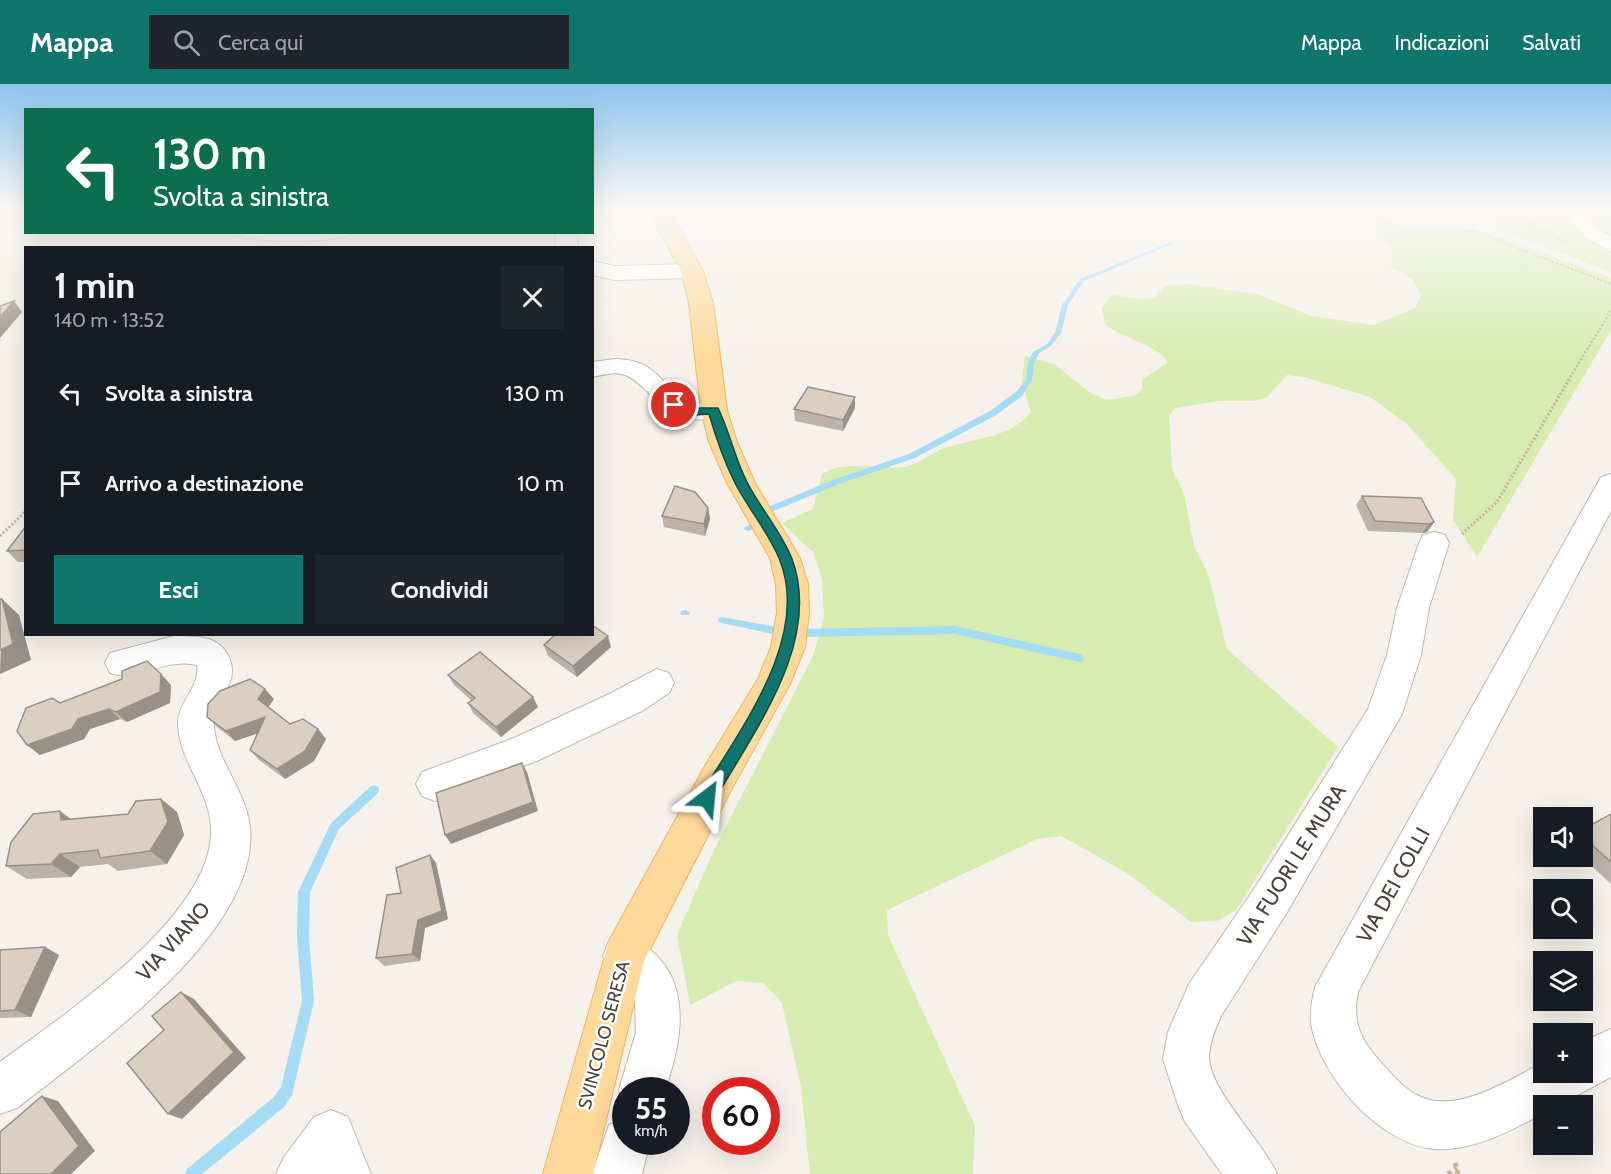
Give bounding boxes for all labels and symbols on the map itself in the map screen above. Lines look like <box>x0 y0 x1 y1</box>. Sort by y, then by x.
pin <box>648 379 699 430</box>
position arrow <box>675 766 739 830</box>
street label: VIA FUORI LE MURA <box>1231 780 1351 950</box>
street label: VIA DEI COLLI <box>1351 823 1435 947</box>
street label: VIA VIANO <box>131 896 215 986</box>
street label: SVINCOLO SERESA <box>574 958 634 1112</box>
speed limit sign: 60 <box>702 1077 780 1155</box>

